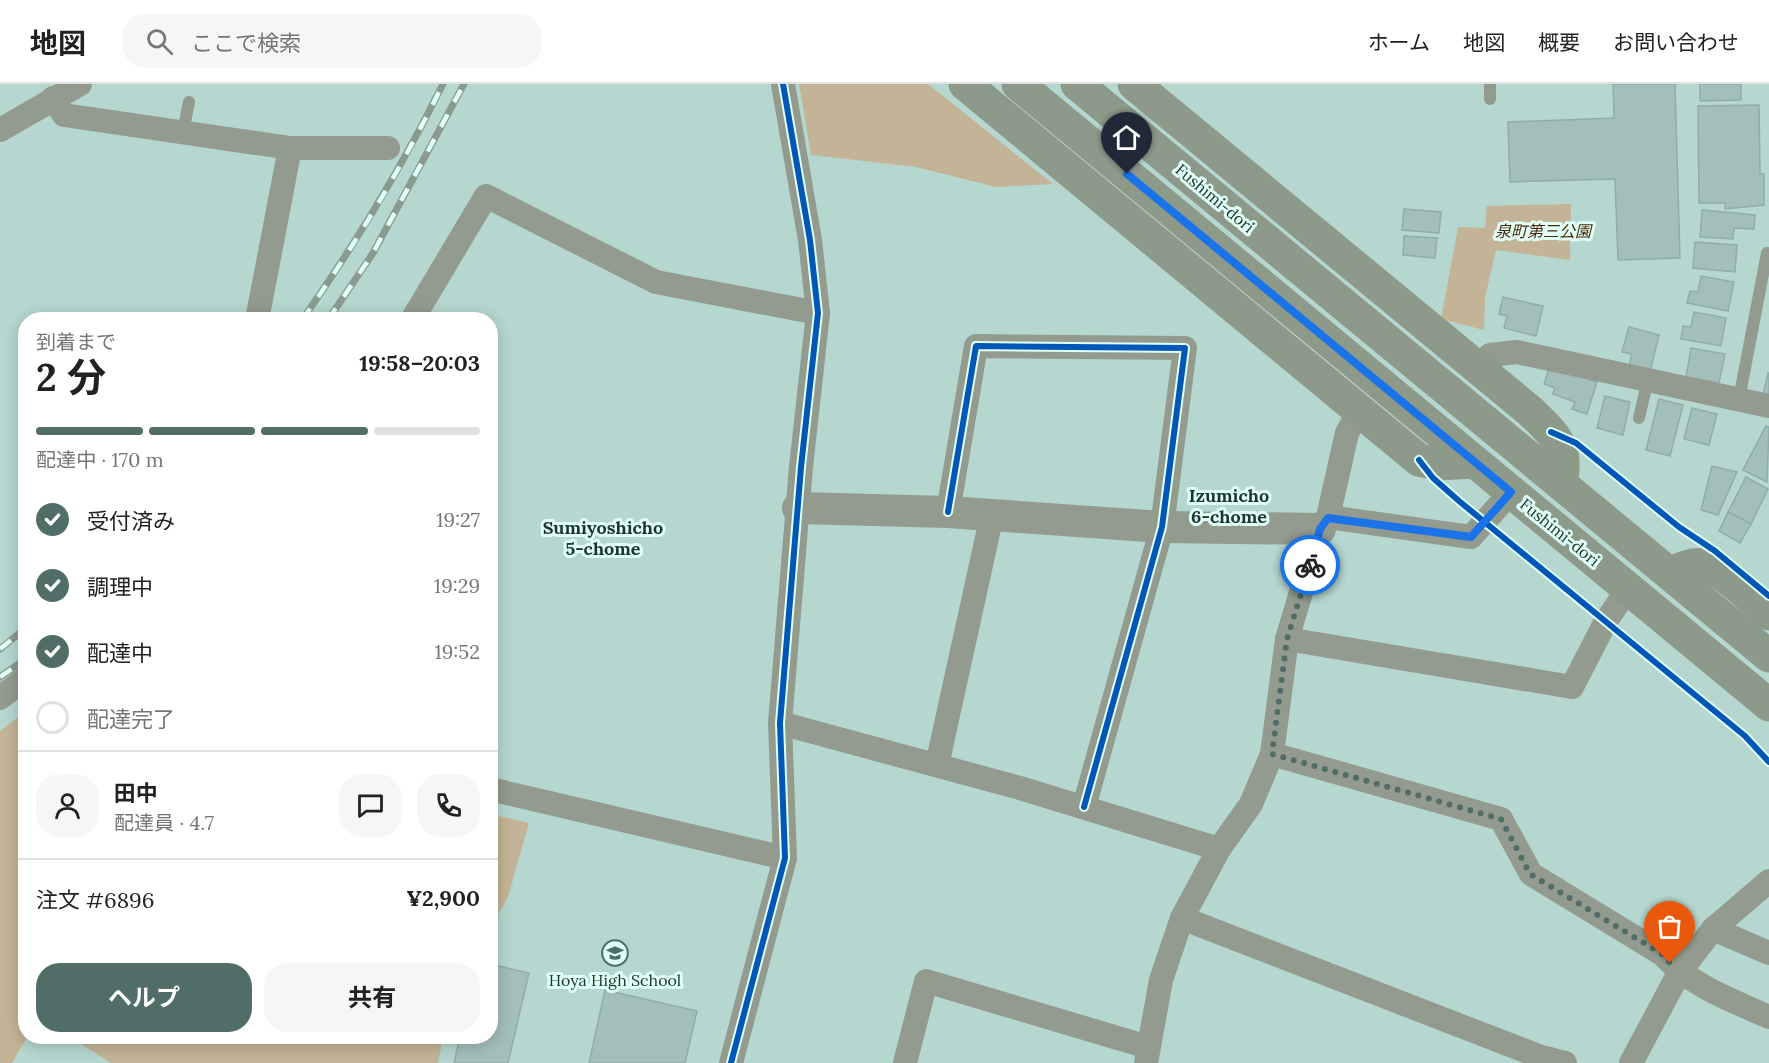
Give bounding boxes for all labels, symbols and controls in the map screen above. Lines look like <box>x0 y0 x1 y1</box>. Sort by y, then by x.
search box <box>122 14 542 68</box>
text: 地図 <box>30 25 86 61</box>
icon: search <box>143 25 176 58</box>
text: ここで検索 <box>191 29 301 57</box>
text: ホーム <box>1368 29 1430 56</box>
text: 地図 <box>1463 29 1505 56</box>
text: 概要 <box>1538 29 1580 56</box>
text: お問い合わせ <box>1613 29 1739 56</box>
pin <box>1101 112 1152 174</box>
icon: home <box>1110 121 1143 154</box>
street label: Fushimi-dori <box>1172 159 1258 237</box>
park label: 泉町第三公園 <box>1495 221 1593 241</box>
text: 到着まで <box>36 329 116 354</box>
text: 19:58–20:03 <box>359 349 480 377</box>
text: 2 分 <box>36 352 106 402</box>
text: 配達中 · 170 m <box>36 447 164 472</box>
district label: Izumicho 6-chome <box>1189 484 1269 528</box>
street label: Fushimi-dori <box>1516 494 1604 570</box>
icon: check <box>36 503 69 536</box>
text: 受付済み <box>87 507 175 535</box>
text: 19:27 <box>436 507 480 532</box>
district label: Sumiyoshicho 5-chome <box>543 516 663 560</box>
courier <box>1280 535 1340 595</box>
icon: bike <box>1294 549 1327 582</box>
icon: check <box>36 569 69 602</box>
text: 調理中 <box>87 573 153 601</box>
text: 19:29 <box>434 573 480 598</box>
icon: check <box>36 635 69 668</box>
text: 配達中 <box>87 639 153 667</box>
text: 19:52 <box>435 639 480 664</box>
text: 配達完了 <box>87 705 175 733</box>
button: person <box>36 774 99 837</box>
button: chat <box>339 774 402 837</box>
button: phone <box>417 774 480 837</box>
text: 田中 <box>114 779 158 807</box>
text: 配達員 · 4.7 <box>114 810 214 835</box>
text: ¥2,900 <box>406 884 480 912</box>
text: 注文 #6896 <box>36 886 154 914</box>
pin <box>1644 901 1695 963</box>
icon: bag <box>1653 910 1686 943</box>
school or university icon: Hoya High School <box>600 938 630 968</box>
button: ヘルプ <box>36 963 252 1032</box>
button: 共有 <box>264 963 480 1032</box>
place label: Hoya High School <box>549 970 681 990</box>

